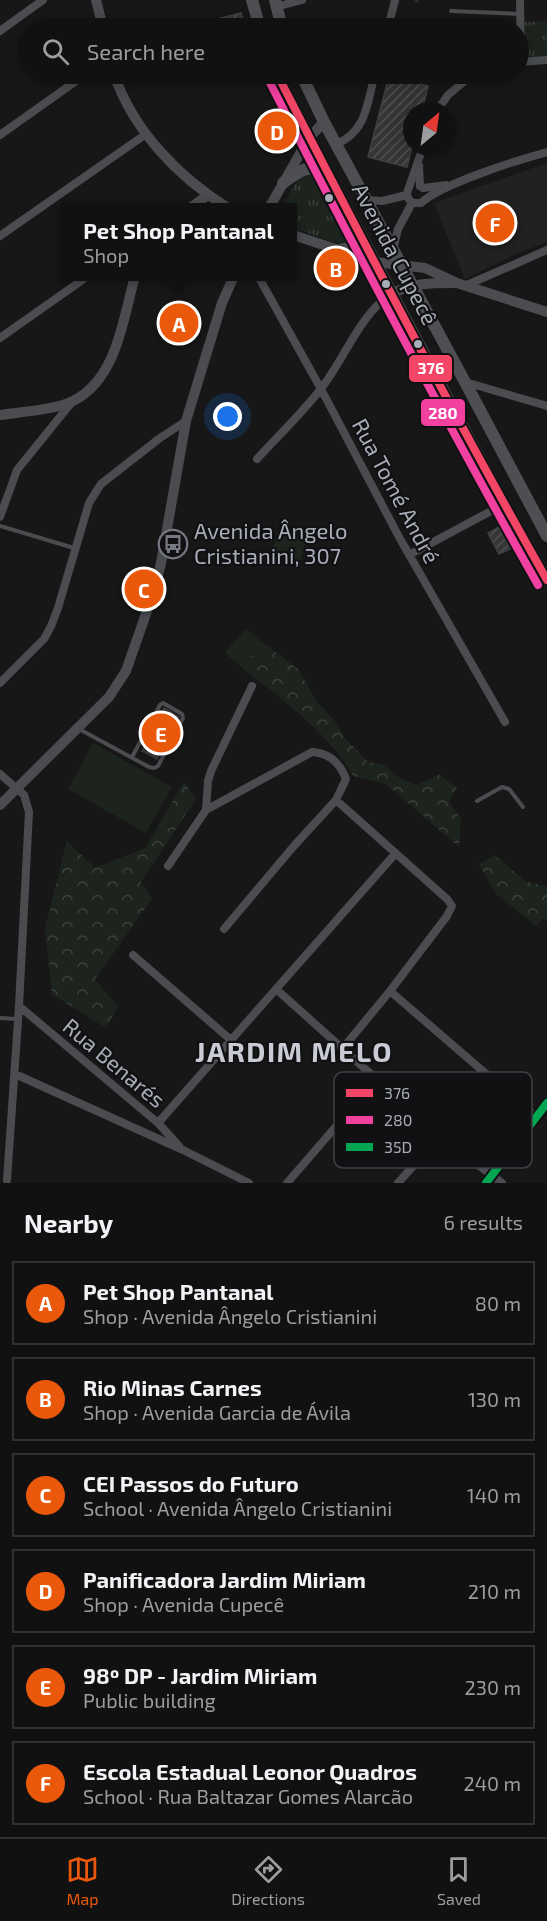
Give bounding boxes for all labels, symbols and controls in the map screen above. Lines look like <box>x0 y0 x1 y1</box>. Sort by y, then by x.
search box <box>18 18 529 84</box>
icon: search <box>39 35 72 68</box>
text: Search here <box>87 38 205 64</box>
north arrow <box>403 102 457 156</box>
pin: D <box>258 108 296 154</box>
street label: Avenida Cupecê <box>348 178 444 329</box>
unlabelled marker <box>323 192 335 204</box>
pin: F <box>476 200 514 246</box>
popup <box>60 203 297 281</box>
text: Pet Shop Pantanal <box>83 217 274 243</box>
text: Shop <box>83 243 129 267</box>
pin: B <box>316 246 356 290</box>
unlabelled marker <box>380 278 392 290</box>
pin: A <box>160 300 198 346</box>
unlabelled marker <box>412 338 424 350</box>
line badge: 376 <box>408 354 453 383</box>
text: 376 <box>418 358 444 377</box>
line badge: 280 <box>420 398 466 427</box>
your location <box>213 402 242 431</box>
text: 280 <box>428 403 458 422</box>
street label: Rua Tomé André <box>348 414 446 567</box>
place label: Avenida Ângelo Cristianini, 307 <box>194 517 347 568</box>
bus stop icon: Avenida Ângelo Cristianini, 307 <box>157 528 189 560</box>
pin: C <box>124 566 164 612</box>
pin: E <box>142 710 180 756</box>
street label: Rua Benarés <box>58 1012 171 1112</box>
district label: JARDIM MELO <box>195 1034 393 1068</box>
legend <box>334 1072 532 1168</box>
text: 376 <box>384 1083 410 1102</box>
text: 280 <box>384 1110 412 1129</box>
text: 35D <box>384 1137 412 1156</box>
text: Nearby <box>24 1207 113 1238</box>
text: 6 results <box>443 1210 523 1234</box>
text: Pet Shop Pantanal <box>83 1278 274 1304</box>
text: A <box>39 1291 52 1315</box>
text: 80 m <box>475 1291 521 1315</box>
text: Shop · Avenida Ângelo Cristianini <box>83 1304 377 1328</box>
text: Rio Minas Carnes <box>83 1374 262 1400</box>
text: B <box>39 1387 52 1411</box>
text: 130 m <box>468 1387 521 1411</box>
text: Shop · Avenida Garcia de Ávila <box>83 1400 351 1424</box>
text: CEI Passos do Futuro <box>83 1470 299 1496</box>
text: C <box>40 1483 51 1507</box>
text: 140 m <box>467 1483 521 1507</box>
text: School · Avenida Ângelo Cristianini <box>83 1496 392 1520</box>
text: Panificadora Jardim Miriam <box>83 1566 366 1592</box>
text: D <box>39 1579 52 1603</box>
text: 210 m <box>468 1579 521 1603</box>
text: Shop · Avenida Cupecê <box>83 1592 284 1616</box>
text: 98º DP - Jardim Miriam <box>83 1662 317 1688</box>
text: E <box>40 1675 51 1699</box>
text: 230 m <box>465 1675 521 1699</box>
text: Public building <box>83 1688 216 1712</box>
text: Escola Estadual Leonor Quadros <box>83 1758 417 1784</box>
text: F <box>40 1771 51 1795</box>
text: 240 m <box>463 1771 521 1795</box>
text: School · Rua Baltazar Gomes Alarcão <box>83 1784 413 1808</box>
tab: Map <box>66 1853 99 1908</box>
tab: Directions <box>231 1853 305 1908</box>
tab: Saved <box>437 1853 481 1908</box>

